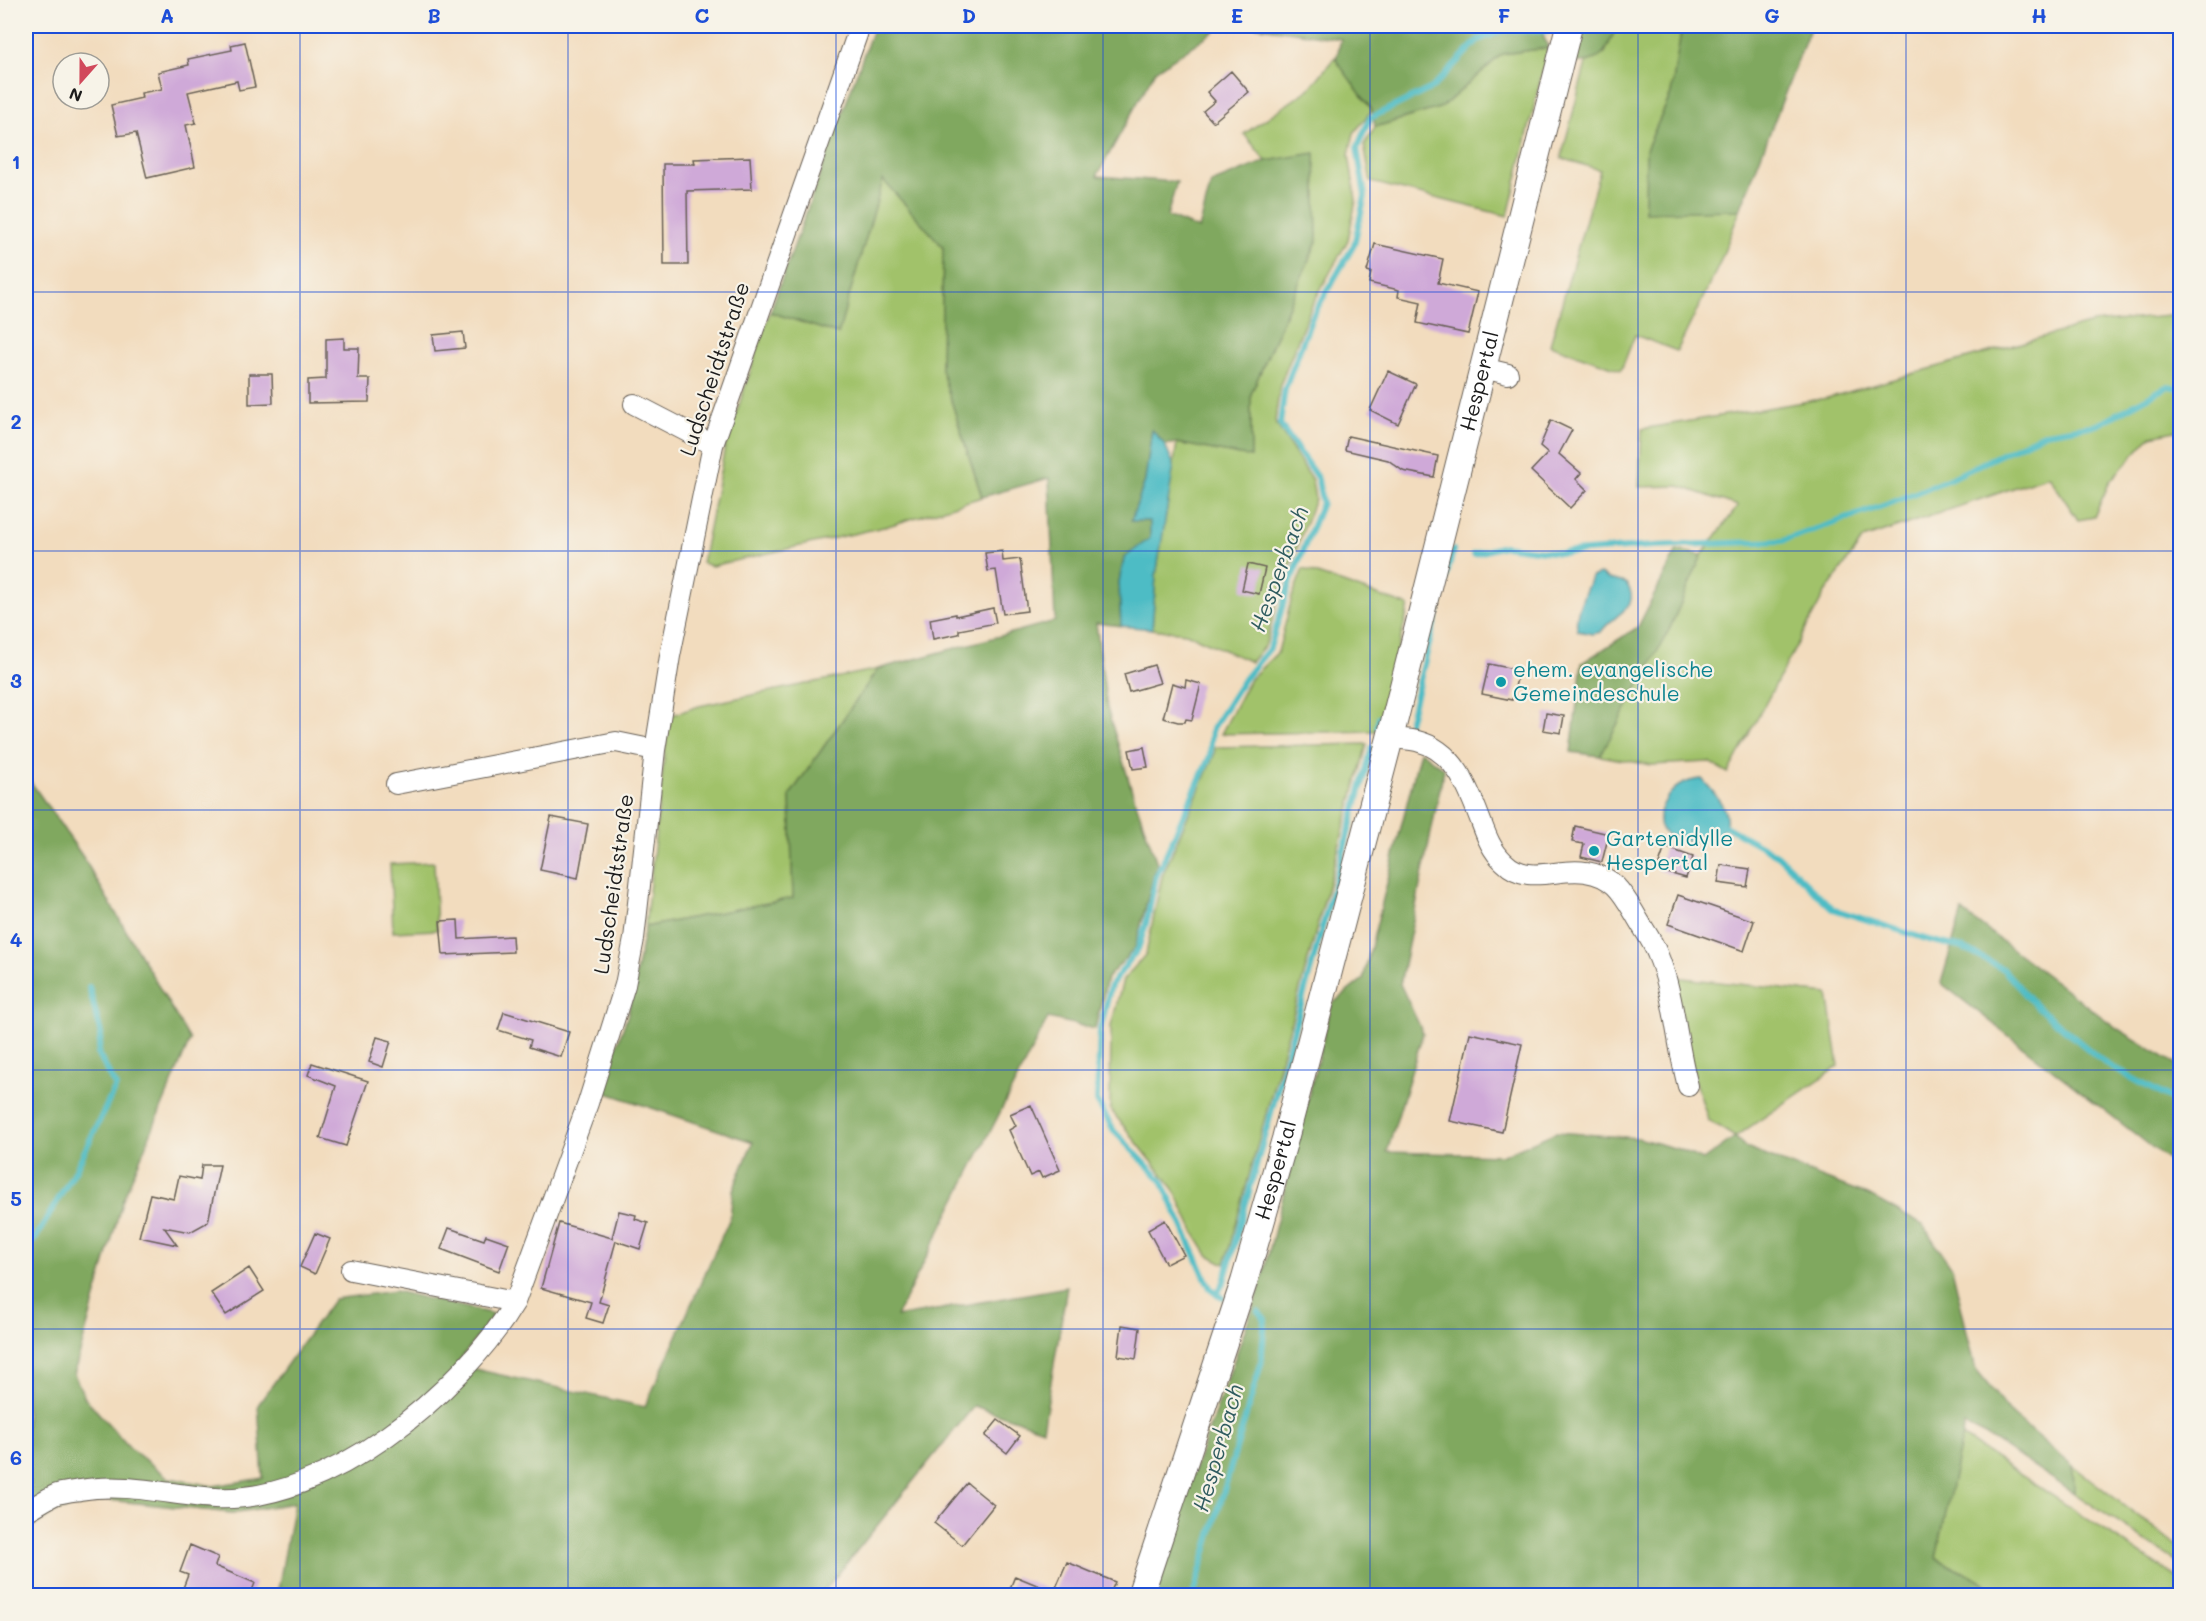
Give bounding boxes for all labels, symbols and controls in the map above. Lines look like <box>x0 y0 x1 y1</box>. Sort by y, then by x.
text: A <box>160 2 174 28</box>
text: B <box>427 2 441 28</box>
text: C <box>695 2 710 28</box>
text: D <box>962 2 976 28</box>
text: E <box>1231 2 1243 28</box>
text: F <box>1498 2 1511 28</box>
text: G <box>1764 2 1780 28</box>
text: H <box>2031 2 2047 28</box>
north arrow <box>51 51 111 111</box>
text: N <box>66 83 85 107</box>
text: 1 <box>12 148 20 174</box>
street label: Ludscheidtstraße <box>673 278 754 459</box>
street label: Hespertal <box>1453 328 1504 434</box>
text: 2 <box>10 408 22 434</box>
water label: Hesperbach <box>1242 502 1315 635</box>
place label: ehem. evangelische Gemeindeschule <box>1513 655 1714 706</box>
text: 3 <box>10 667 22 693</box>
marker: ehem. evangelische Gemeindeschule <box>1494 675 1508 689</box>
street label: Ludscheidtstraße <box>587 792 639 976</box>
place label: Gartenidylle Hespertal <box>1606 824 1733 875</box>
marker: Gartenidylle Hespertal <box>1587 844 1601 858</box>
text: 4 <box>10 926 23 952</box>
street label: Hespertal <box>1248 1117 1301 1223</box>
text: 5 <box>10 1185 22 1211</box>
water label: Hesperbach <box>1185 1381 1250 1515</box>
text: 6 <box>10 1444 22 1470</box>

